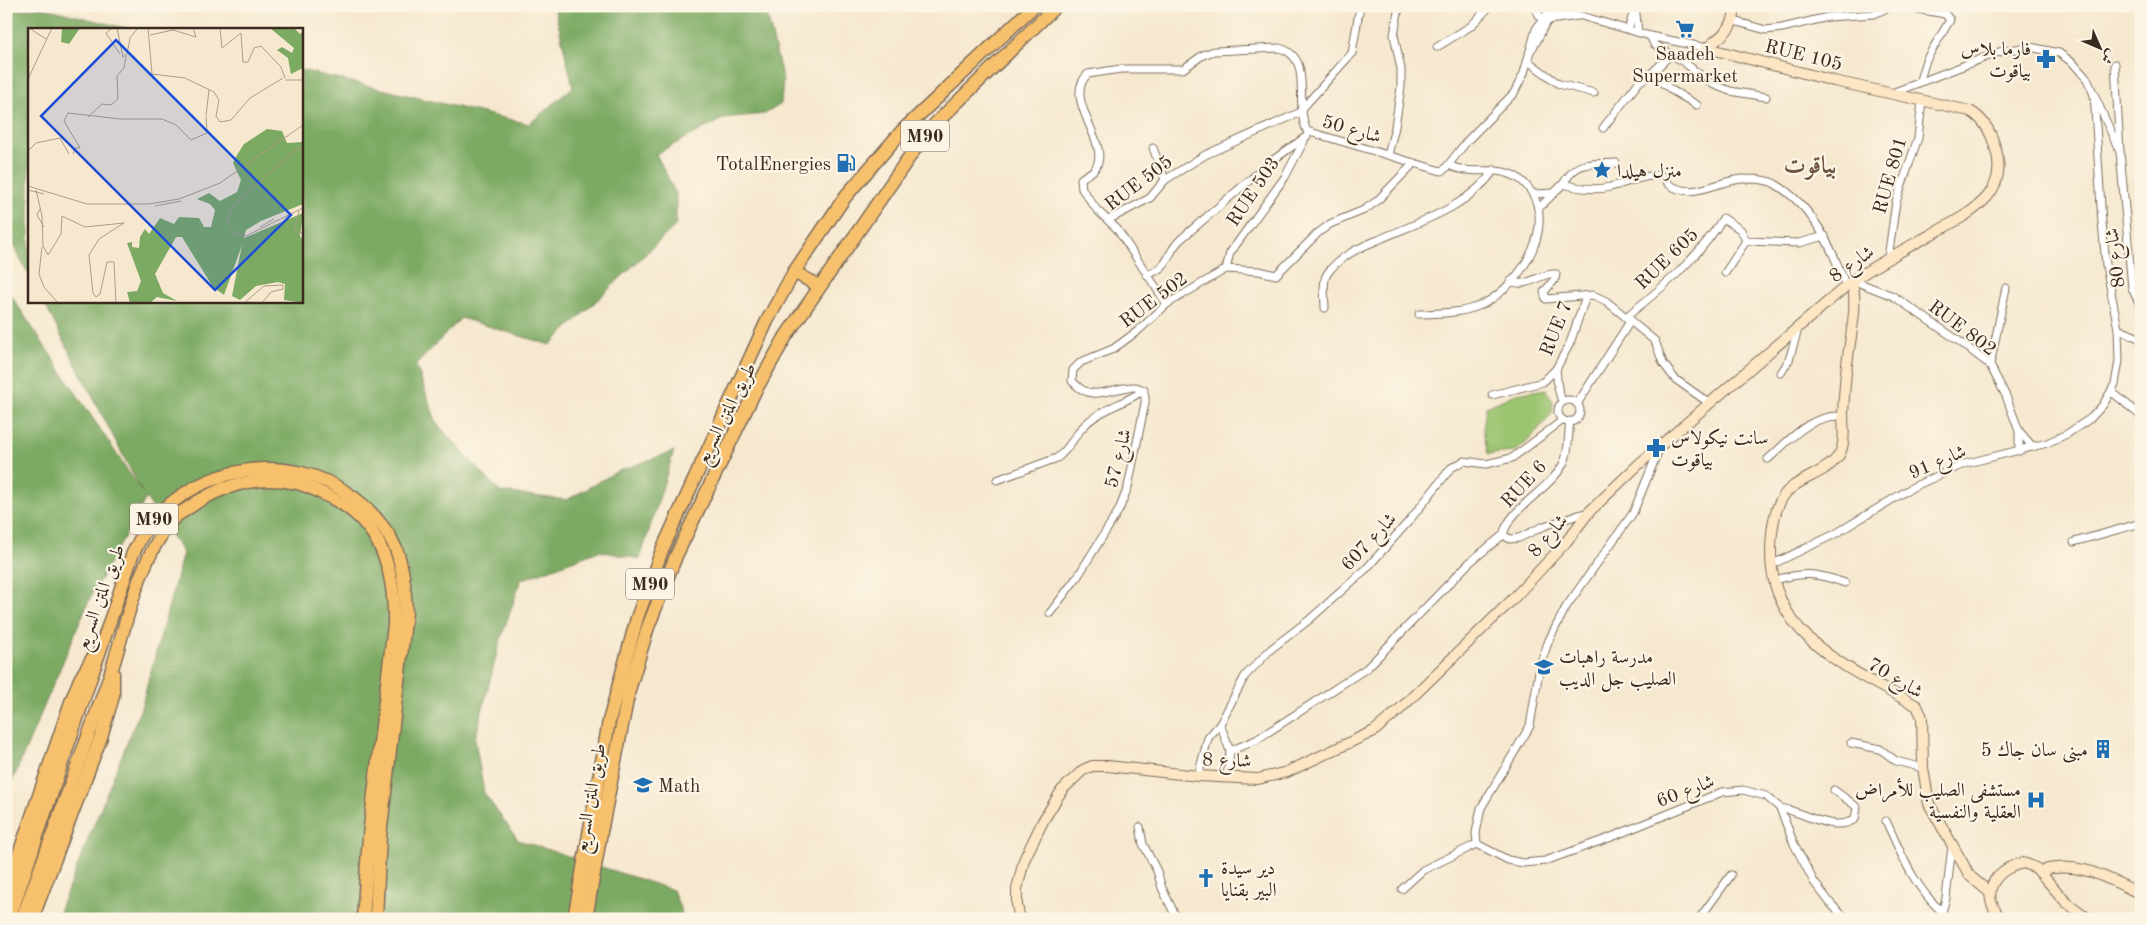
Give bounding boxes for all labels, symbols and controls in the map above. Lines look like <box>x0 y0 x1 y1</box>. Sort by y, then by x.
supermarket icon: Saadeh Supermarket <box>1674 18 1696 40</box>
north arrow <box>2074 22 2124 72</box>
inset map <box>28 28 302 302</box>
street label: RUE 105 <box>1763 38 1844 75</box>
place label: فارما بلاس بياقوت <box>1961 41 2031 83</box>
place label: Saadeh Supermarket <box>1632 46 1738 87</box>
text: ش <box>2099 47 2118 66</box>
pharmacy icon: فارما بلاس بياقوت <box>2035 48 2057 70</box>
street label: شارع 50 <box>1319 113 1383 152</box>
road number: M90 <box>901 120 949 152</box>
street label: RUE 801 <box>1871 135 1911 216</box>
fuel station icon: TotalEnergies <box>835 152 857 174</box>
street label: RUE 505 <box>1102 153 1177 215</box>
street label: RUE 503 <box>1224 154 1284 231</box>
district label: بياقوت <box>1783 154 1837 180</box>
place label: TotalEnergies <box>716 156 831 175</box>
place icon: منزل هيلدا <box>1591 159 1613 181</box>
place label: منزل هيلدا <box>1617 163 1682 182</box>
street label: RUE 605 <box>1633 225 1703 294</box>
street label: شارع 80 <box>2103 226 2134 289</box>
street label: شارع 8 <box>1827 243 1880 290</box>
street label: RUE 502 <box>1117 270 1192 332</box>
street label: RUE 802 <box>1924 298 1999 360</box>
street label: RUE 7 <box>1538 299 1577 359</box>
street label: طريق المتن السريع <box>694 360 766 471</box>
street label: شارع 57 <box>1103 427 1140 491</box>
place label: سانت نيكولاس بياقوت <box>1671 428 1769 472</box>
pharmacy icon: سانت نيكولاس بياقوت <box>1645 437 1667 459</box>
street label: شارع 91 <box>1906 443 1971 488</box>
street label: RUE 6 <box>1498 457 1551 512</box>
road number: M90 <box>130 504 178 534</box>
street label: شارع 607 <box>1339 510 1404 578</box>
street label: شارع 8 <box>1526 512 1575 564</box>
street label: طريق المتن السريع <box>73 542 135 655</box>
road number: M90 <box>626 568 674 600</box>
place label: مدرسة راهبات الصليب جل الديب <box>1559 649 1676 692</box>
street label: شارع 70 <box>1862 655 1925 706</box>
school or university icon: مدرسة راهبات الصليب جل الديب <box>1533 656 1555 678</box>
building icon: مبنى سان جاك 5 <box>2092 738 2114 760</box>
place label: مبنى سان جاك 5 <box>1981 740 2088 763</box>
street label: طريق المتن السريع <box>572 742 616 856</box>
street label: شارع 8 <box>1202 751 1252 776</box>
street label: شارع 60 <box>1654 773 1719 816</box>
school or university icon: Math <box>632 774 654 796</box>
place label: Math <box>658 778 700 797</box>
place label: مستشفى الصليب للأمراض العقلية والنفسية <box>1855 778 2021 823</box>
hospital icon: مستشفى الصليب للأمراض العقلية والنفسية <box>2025 789 2047 811</box>
place label: دير سيدة البير بقنايا <box>1221 860 1277 902</box>
church icon: دير سيدة البير بقنايا <box>1195 867 1217 889</box>

